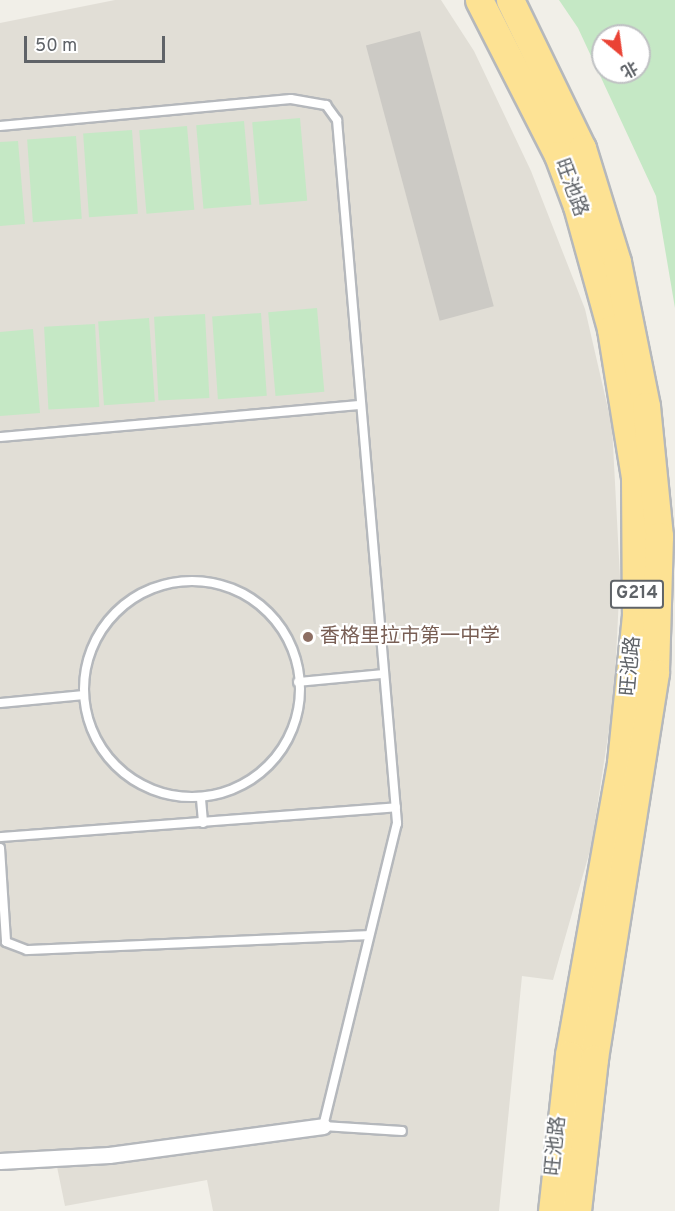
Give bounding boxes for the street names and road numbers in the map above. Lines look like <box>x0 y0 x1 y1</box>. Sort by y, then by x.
street label: 旺池路 <box>548 156 592 220</box>
road number: G214 <box>608 579 666 609</box>
street label: 旺池路 <box>617 635 647 697</box>
street label: 旺池路 <box>542 1115 572 1177</box>

